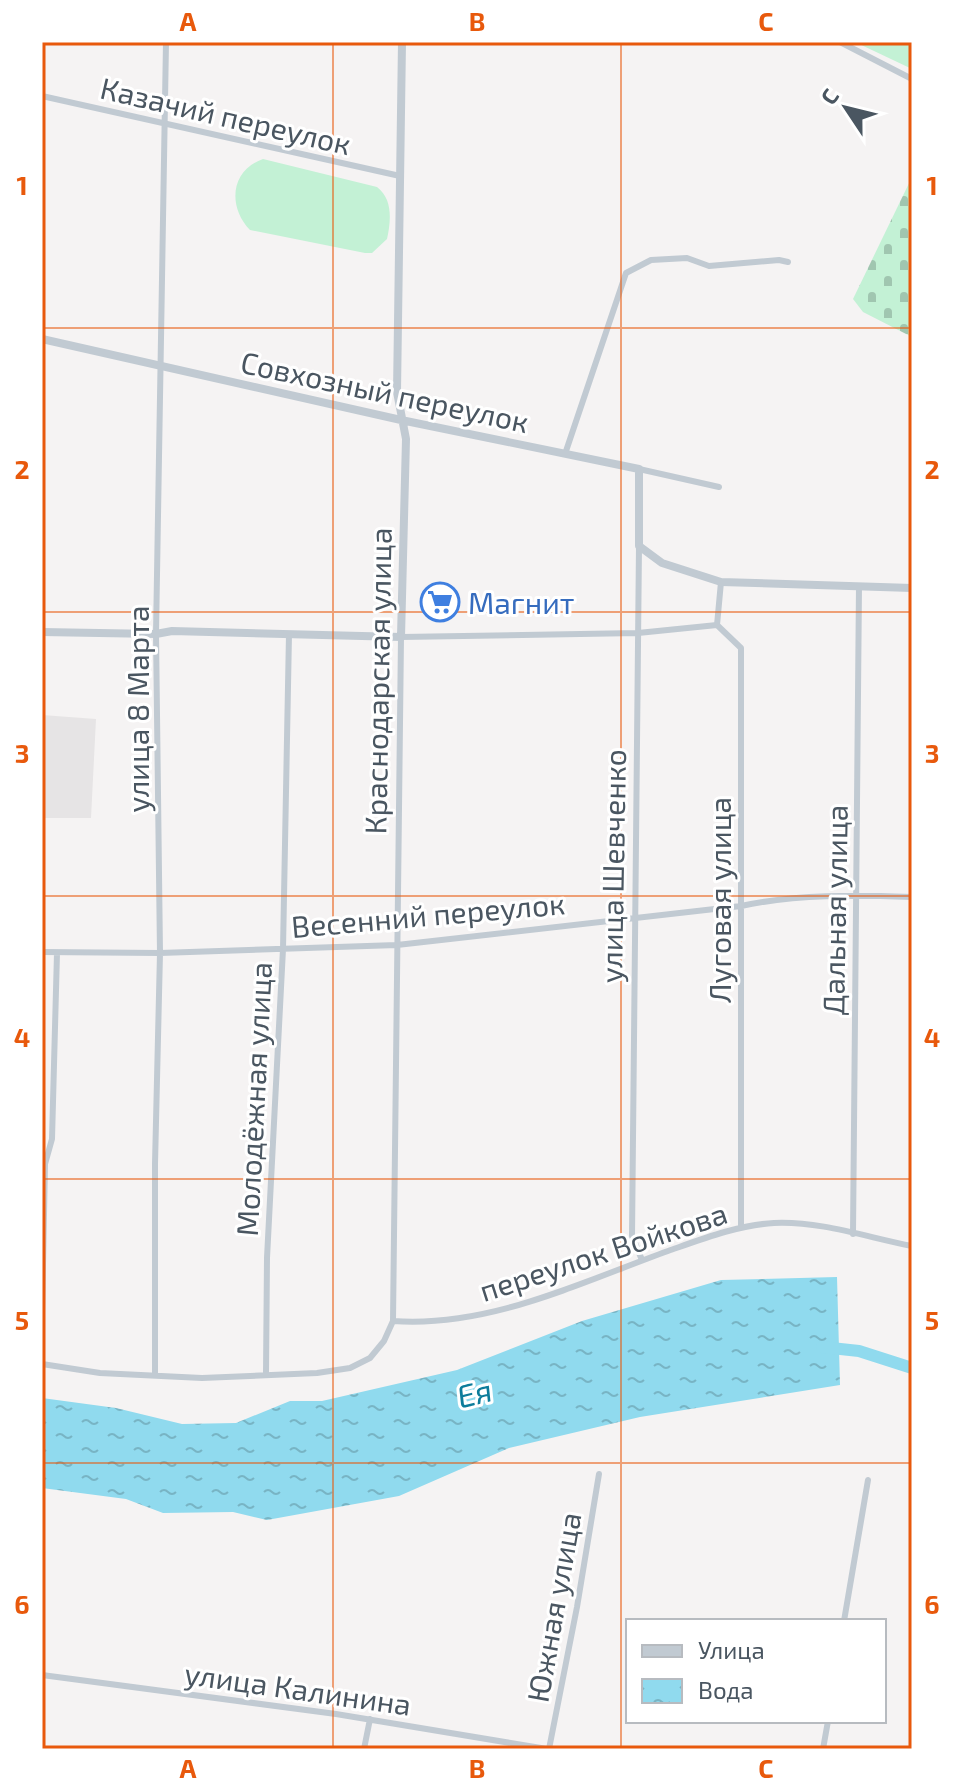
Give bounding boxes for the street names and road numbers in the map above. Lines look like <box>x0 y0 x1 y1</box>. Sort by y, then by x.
street label: Казачий переулок <box>97 69 355 162</box>
street label: Совхозный переулок <box>238 343 532 440</box>
street label: Краснодарская улица <box>356 527 399 835</box>
street label: улица 8 Марта <box>119 606 156 813</box>
street label: улица Шевченко <box>592 749 633 983</box>
street label: Луговая улица <box>701 797 738 1003</box>
street label: Дальная улица <box>814 804 855 1016</box>
street label: Весенний переулок <box>290 884 566 945</box>
street label: Молодёжная улица <box>228 961 279 1237</box>
street label: переулок Войкова <box>475 1194 732 1309</box>
street label: Южная улица <box>519 1509 588 1705</box>
street label: улица Калинина <box>182 1654 414 1723</box>

